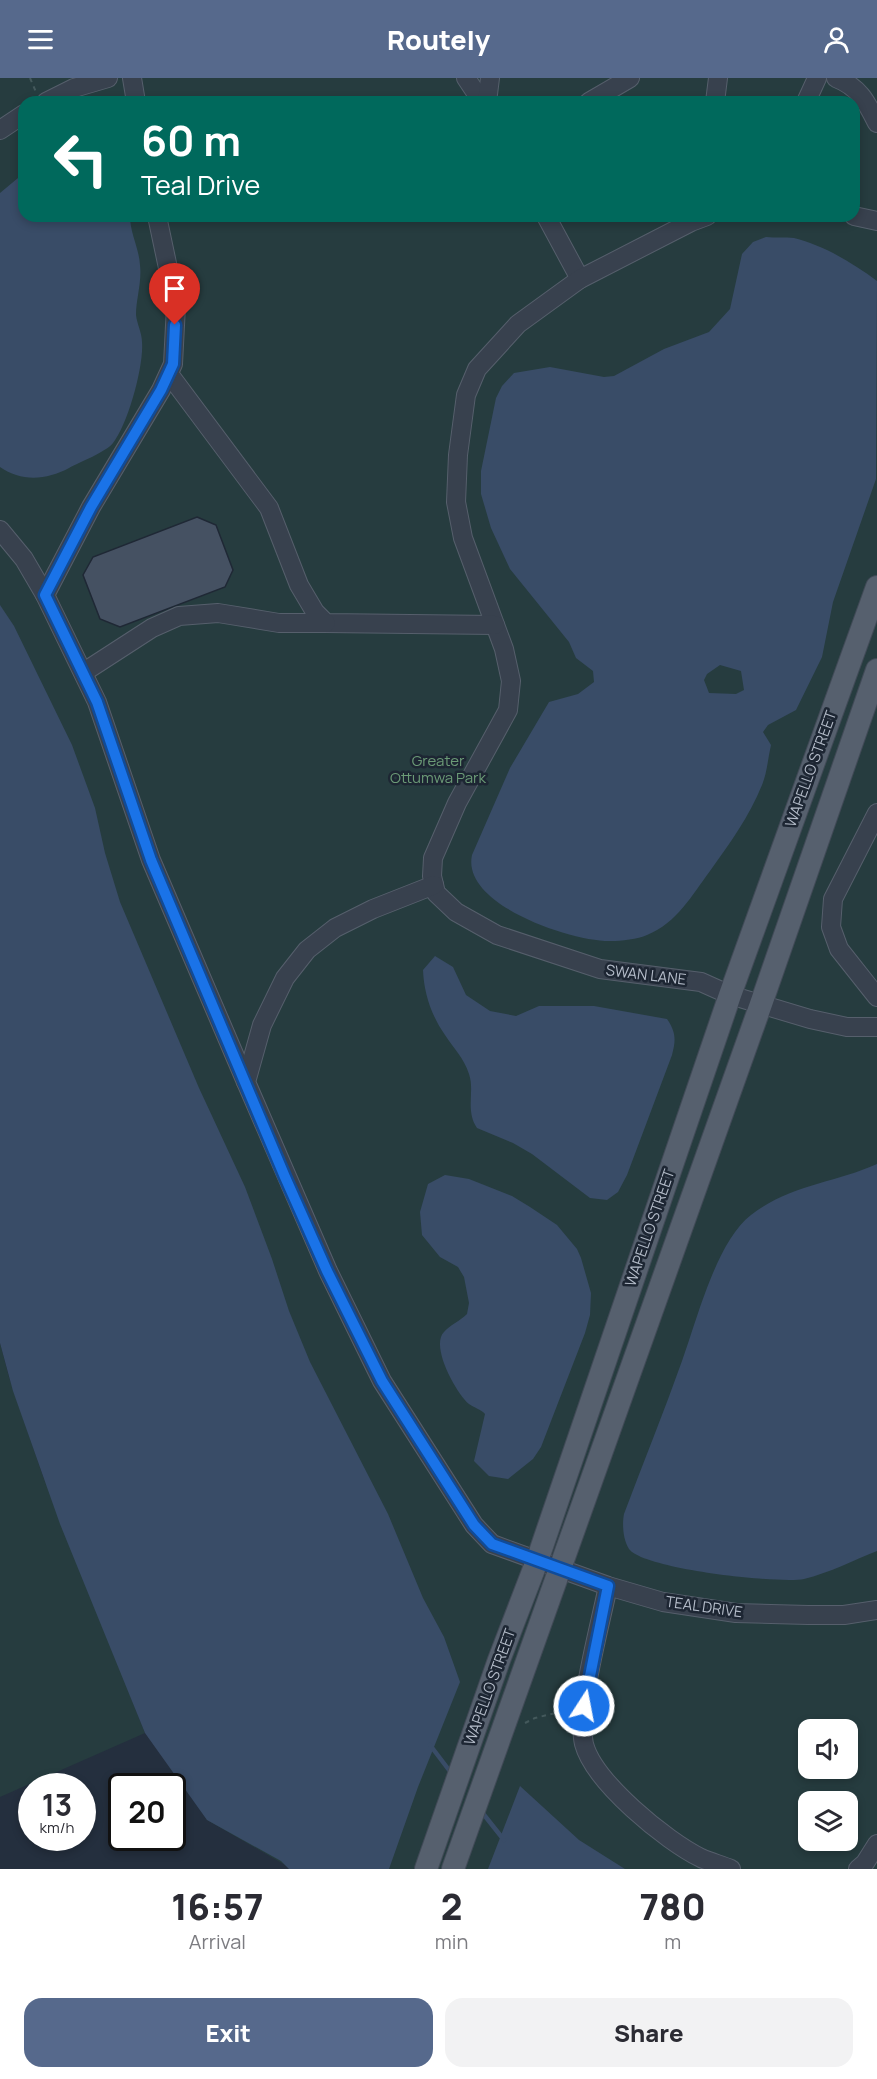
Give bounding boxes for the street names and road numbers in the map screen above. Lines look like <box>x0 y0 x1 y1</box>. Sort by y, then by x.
street label: WAPELLO STREET <box>780 708 841 830</box>
street label: SWAN LANE <box>605 959 687 990</box>
street label: WAPELLO STREET <box>620 1166 679 1289</box>
street label: TEAL DRIVE <box>664 1591 744 1622</box>
street label: WAPELLO STREET <box>459 1626 520 1748</box>

